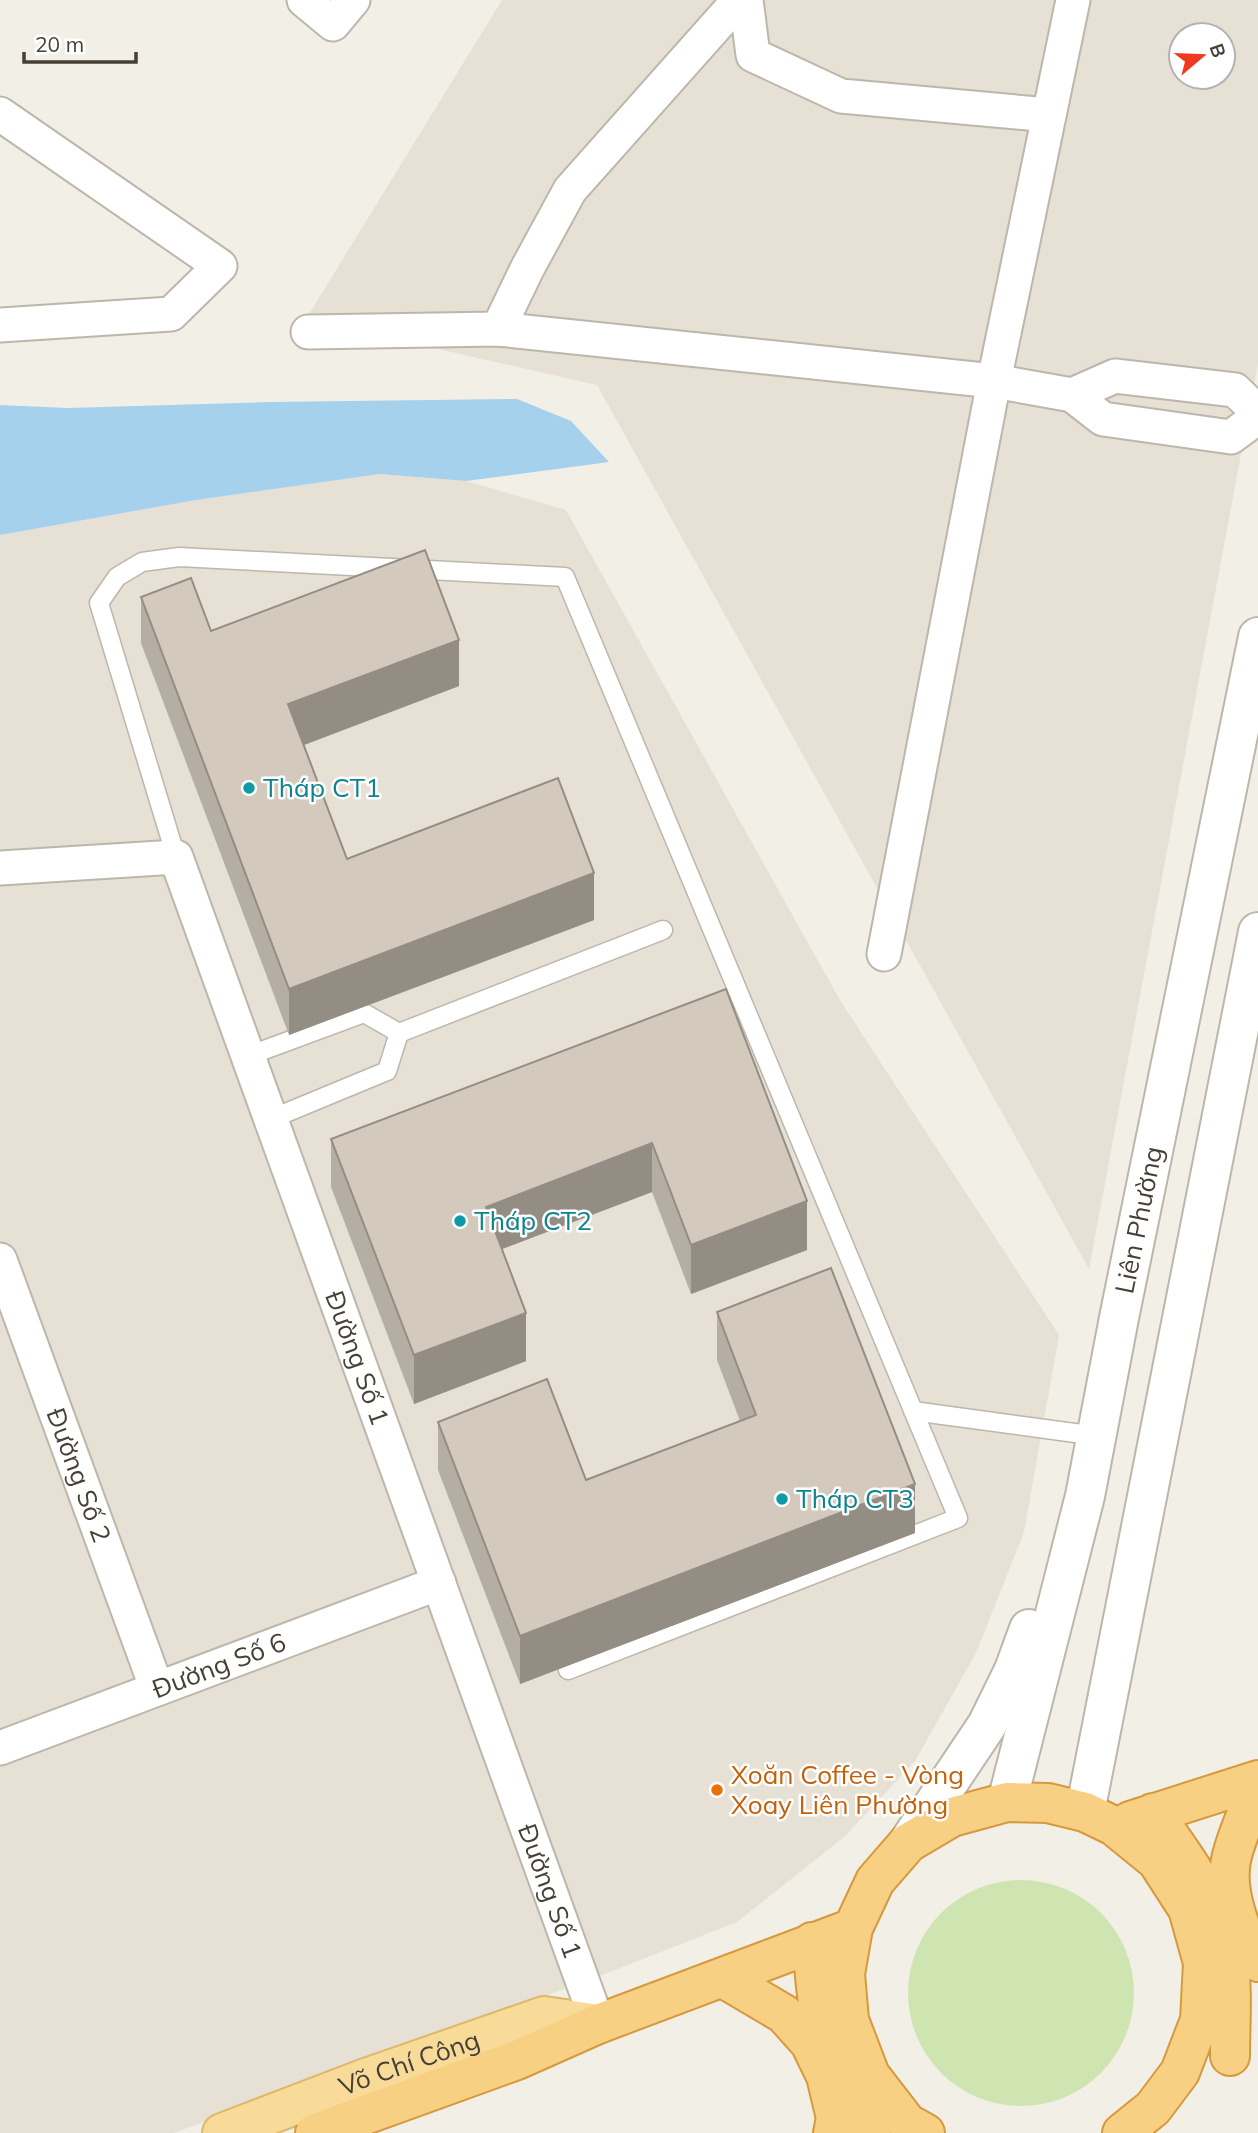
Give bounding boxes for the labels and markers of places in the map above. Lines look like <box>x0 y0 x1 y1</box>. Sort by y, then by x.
place label: Tháp CT1 <box>263 771 381 804</box>
marker: Tháp CT1 <box>241 780 257 796</box>
place label: Tháp CT2 <box>474 1204 592 1237</box>
marker: Tháp CT2 <box>452 1213 468 1229</box>
place label: Tháp CT3 <box>796 1482 914 1515</box>
marker: Tháp CT3 <box>774 1491 790 1507</box>
place label: Xoăn Coffee - Vòng Xoay Liên Phường <box>731 1758 964 1821</box>
marker: Xoăn Coffee - Vòng Xoay Liên Phường <box>709 1782 725 1798</box>

